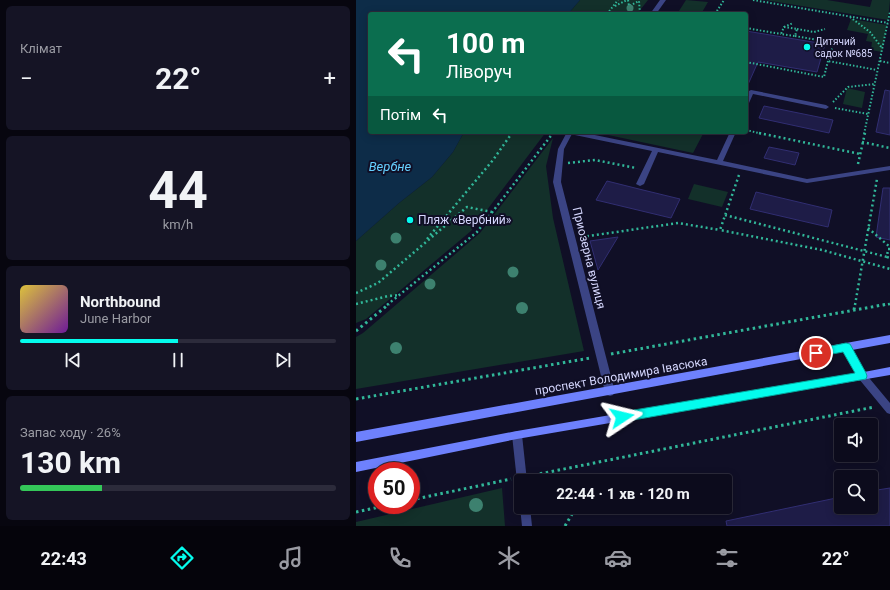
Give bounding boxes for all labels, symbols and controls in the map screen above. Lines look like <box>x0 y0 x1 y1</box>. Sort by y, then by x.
text: 100 m <box>446 27 525 60</box>
icon: left <box>380 28 432 80</box>
place label: Дитячий садок №685 <box>815 36 873 59</box>
text: Клімат <box>20 41 62 56</box>
marker: Дитячий садок №685 <box>802 42 812 52</box>
text: 22° <box>155 61 201 96</box>
text: Ліворуч <box>446 61 512 82</box>
text: − <box>20 66 33 91</box>
text: + <box>324 66 336 91</box>
icon: left <box>429 104 451 126</box>
text: Потім <box>380 106 421 124</box>
water label: Вербне <box>369 159 412 174</box>
text: 44 <box>148 160 208 221</box>
street label: Приозерна вулиця <box>570 206 608 310</box>
place label: Пляж «Вербний» <box>418 213 512 227</box>
marker: Пляж «Вербний» <box>405 215 415 225</box>
text: km/h <box>163 217 193 232</box>
text: Northbound <box>80 293 161 311</box>
text: June Harbor <box>80 311 152 326</box>
pin <box>799 336 833 370</box>
icon: arrive <box>805 342 827 364</box>
icon: previous <box>62 349 84 371</box>
icon: pause <box>167 349 189 371</box>
icon: next <box>272 349 294 371</box>
street label: проспект Володимира Івасюка <box>534 354 708 398</box>
position arrow <box>601 396 643 438</box>
map controls <box>834 418 878 514</box>
button: sound <box>834 418 878 462</box>
text: Запас ходу · 26% <box>20 425 121 440</box>
text: 130 km <box>20 445 121 480</box>
speed limit sign: 50 <box>368 462 420 514</box>
button: search <box>834 470 878 514</box>
text: 22:44 · 1 хв · 120 m <box>556 485 690 503</box>
icon: directions <box>168 544 196 572</box>
icon: music <box>277 544 305 572</box>
icon: phone <box>386 544 414 572</box>
icon: climate <box>495 544 523 572</box>
icon: car <box>604 544 632 572</box>
icon: filters <box>713 544 741 572</box>
text: 22:43 <box>40 548 87 569</box>
text: 22° <box>822 548 849 569</box>

